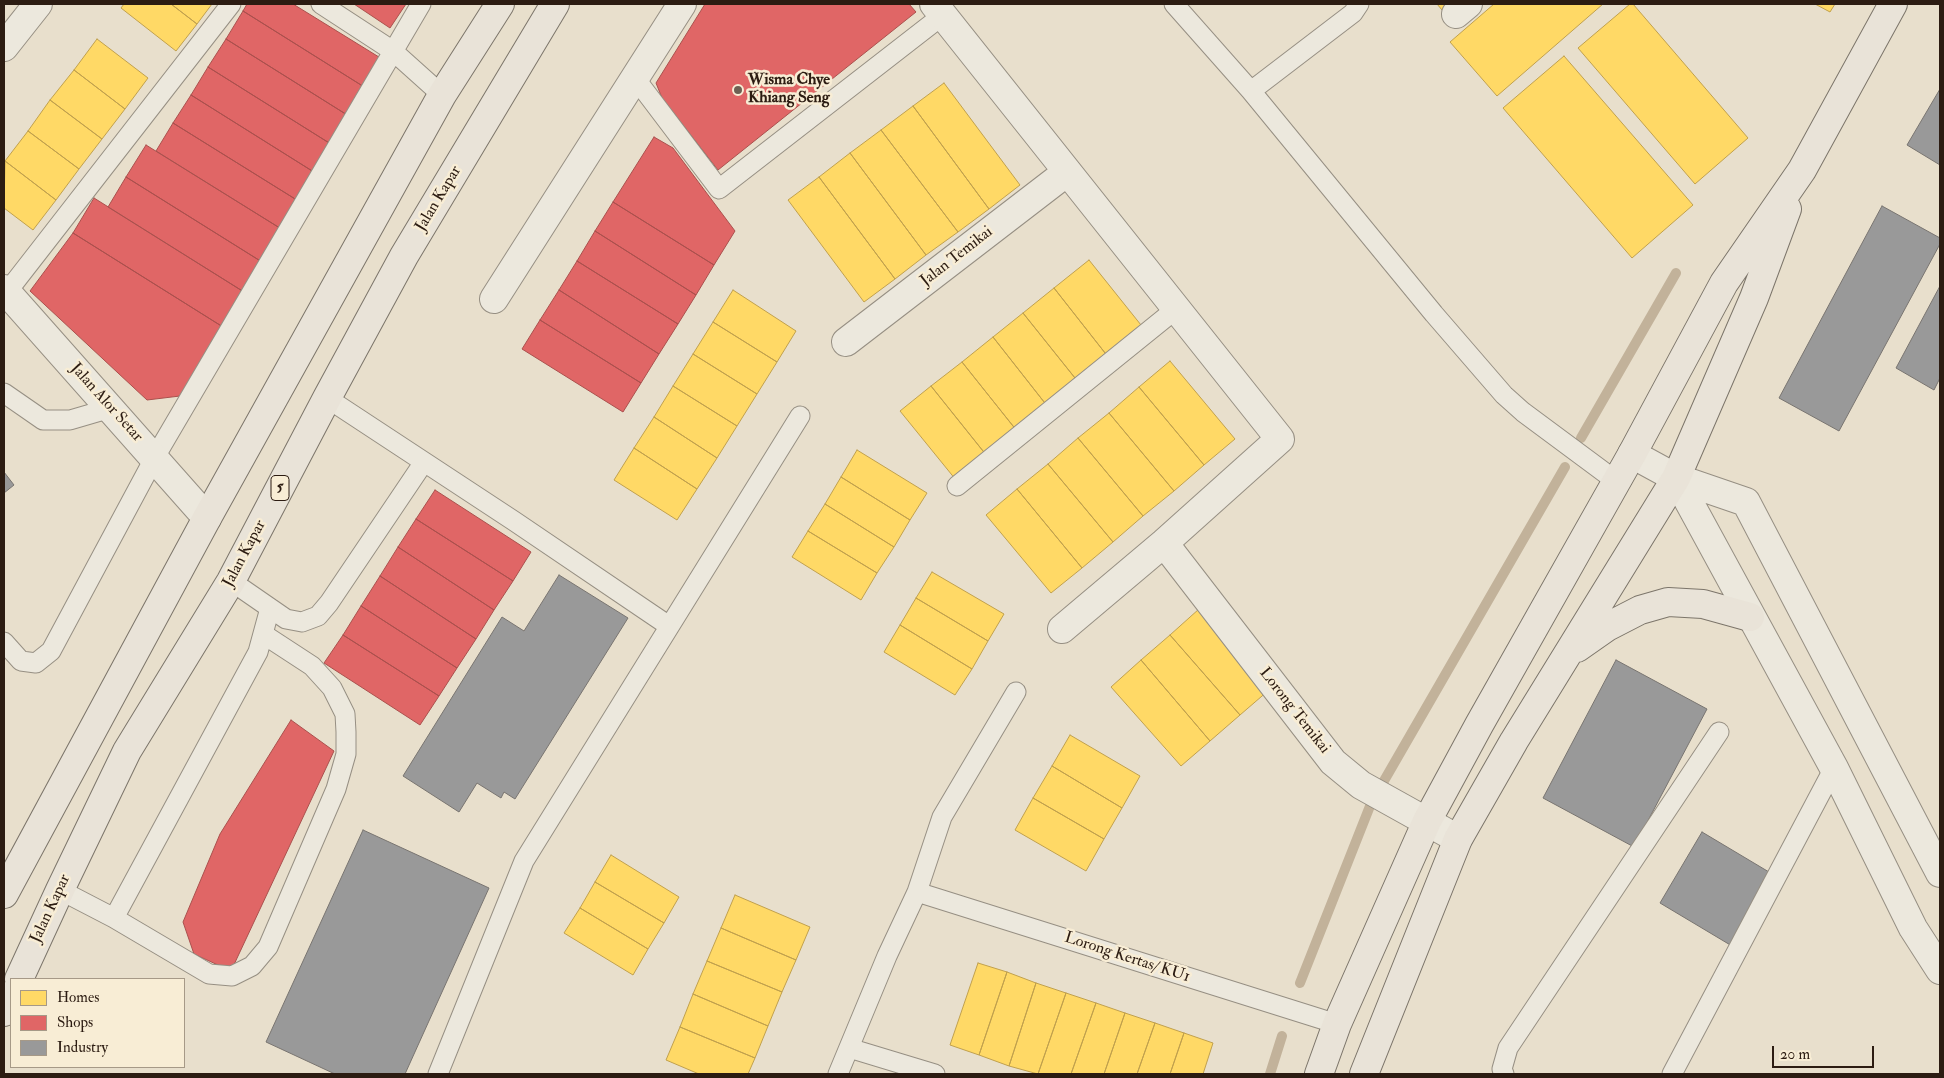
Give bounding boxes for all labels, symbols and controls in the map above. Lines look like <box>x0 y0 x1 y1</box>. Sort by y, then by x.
place label: Wisma Chye Khiang Seng <box>748 71 830 109</box>
marker: Wisma Chye Khiang Seng <box>732 84 744 96</box>
street label: Jalan Kapar <box>412 163 466 235</box>
street label: Jalan Temikai <box>917 223 997 291</box>
street label: Jalan Alor Setar <box>66 360 146 446</box>
road number: 5 <box>271 476 289 500</box>
street label: Jalan Kapar <box>219 517 271 591</box>
street label: Lorong Temikai <box>1254 664 1334 758</box>
street label: Jalan Kapar <box>27 872 75 946</box>
street label: Lorong Kertas/ KU1 <box>1062 929 1192 987</box>
legend <box>10 978 185 1068</box>
text: Homes <box>57 988 99 1007</box>
text: Shops <box>57 1013 93 1032</box>
scale bar <box>1774 1036 1876 1068</box>
text: Industry <box>57 1038 108 1057</box>
text: 20 m <box>1780 1045 1810 1064</box>

